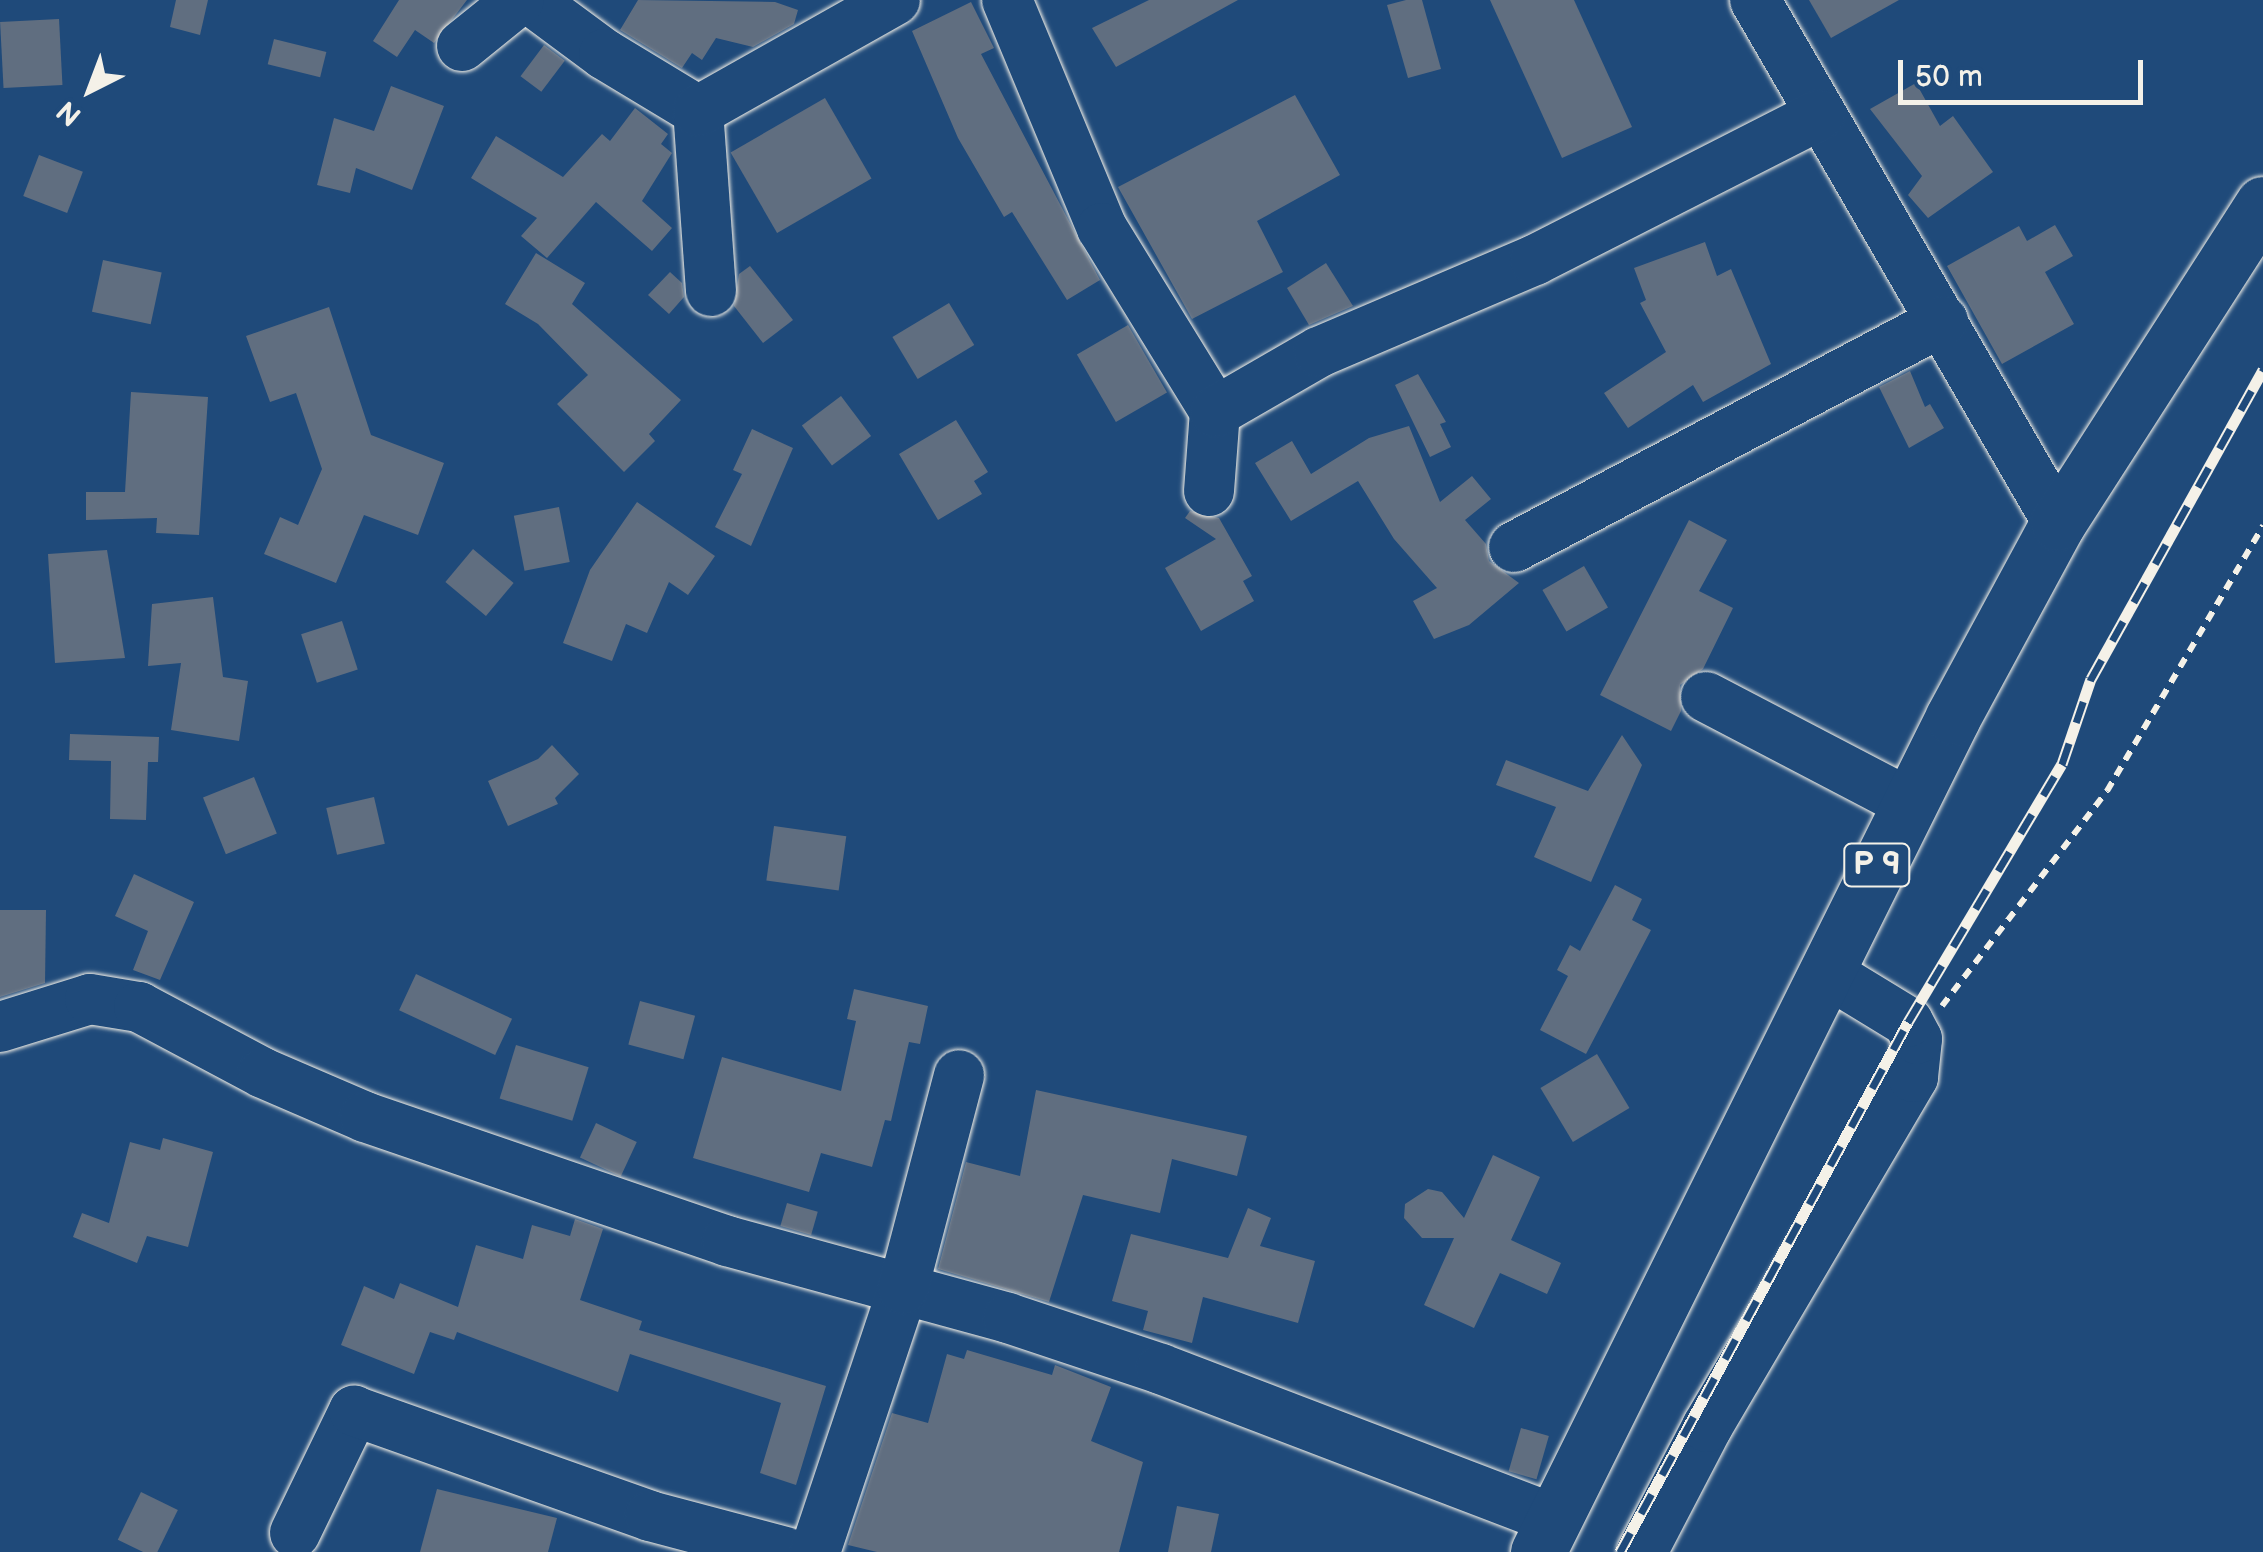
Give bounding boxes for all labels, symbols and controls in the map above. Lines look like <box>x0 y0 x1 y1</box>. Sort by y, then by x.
north arrow <box>40 40 140 140</box>
scale bar <box>1903 40 2148 102</box>
text: 50 m <box>1915 59 1983 95</box>
text: N <box>51 93 88 132</box>
road number: P 9 <box>1842 838 1912 892</box>

